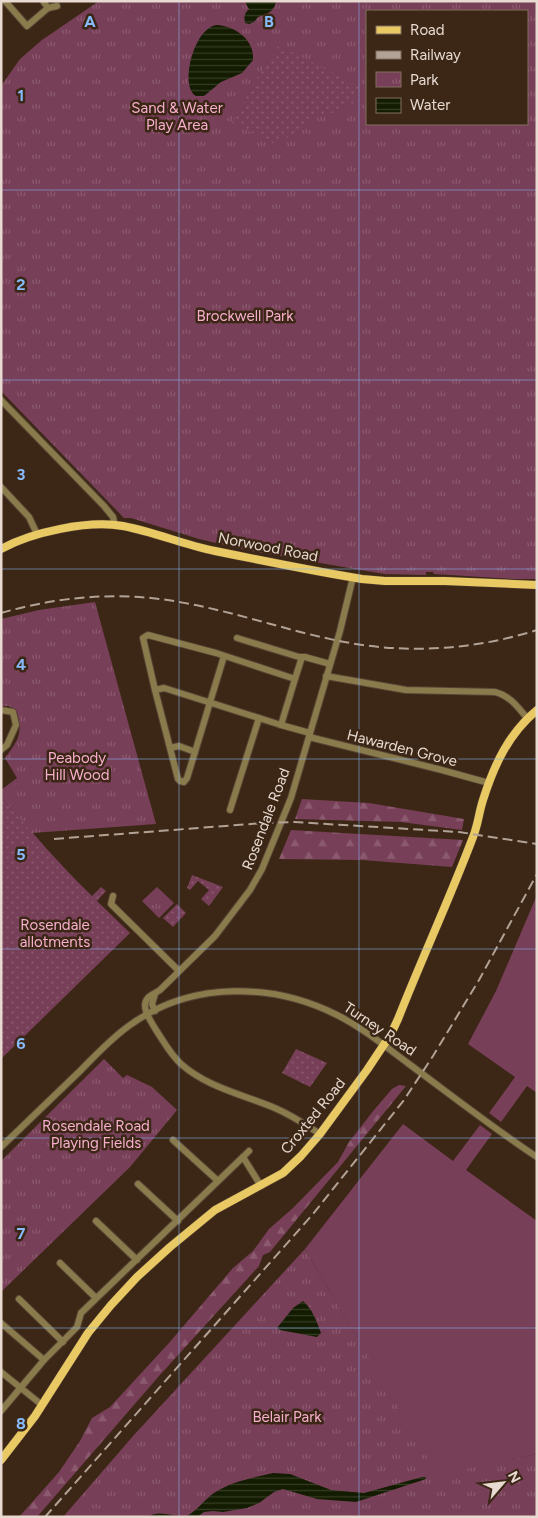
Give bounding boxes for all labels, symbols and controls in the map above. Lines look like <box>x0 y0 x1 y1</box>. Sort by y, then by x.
legend <box>366 10 528 125</box>
text: A <box>84 12 96 31</box>
text: B <box>264 12 274 31</box>
text: Road <box>410 21 445 39</box>
text: Railway <box>410 46 461 64</box>
text: Park <box>410 71 439 89</box>
text: 1 <box>18 86 24 105</box>
text: Water <box>410 96 450 114</box>
park label: Sand & Water Play Area <box>131 99 223 134</box>
text: 2 <box>16 275 26 294</box>
park label: Brockwell Park <box>197 307 294 325</box>
text: 3 <box>17 465 26 484</box>
street label: Norwood Road <box>217 528 319 566</box>
text: 4 <box>16 655 26 674</box>
street label: Hawarden Grove <box>345 726 459 770</box>
park label: Peabody Hill Wood <box>44 749 110 784</box>
street label: Rosendale Road <box>238 765 294 873</box>
text: 5 <box>16 845 26 864</box>
park label: Rosendale allotments <box>20 916 90 951</box>
street label: Turney Road <box>340 998 420 1060</box>
text: 6 <box>16 1034 26 1053</box>
street label: Croxted Road <box>277 1074 349 1158</box>
park label: Rosendale Road Playing Fields <box>42 1117 150 1152</box>
text: 7 <box>17 1224 26 1243</box>
park label: Belair Park <box>252 1408 322 1426</box>
text: 8 <box>16 1414 26 1433</box>
north arrow <box>478 1458 528 1508</box>
text: N <box>504 1468 524 1486</box>

